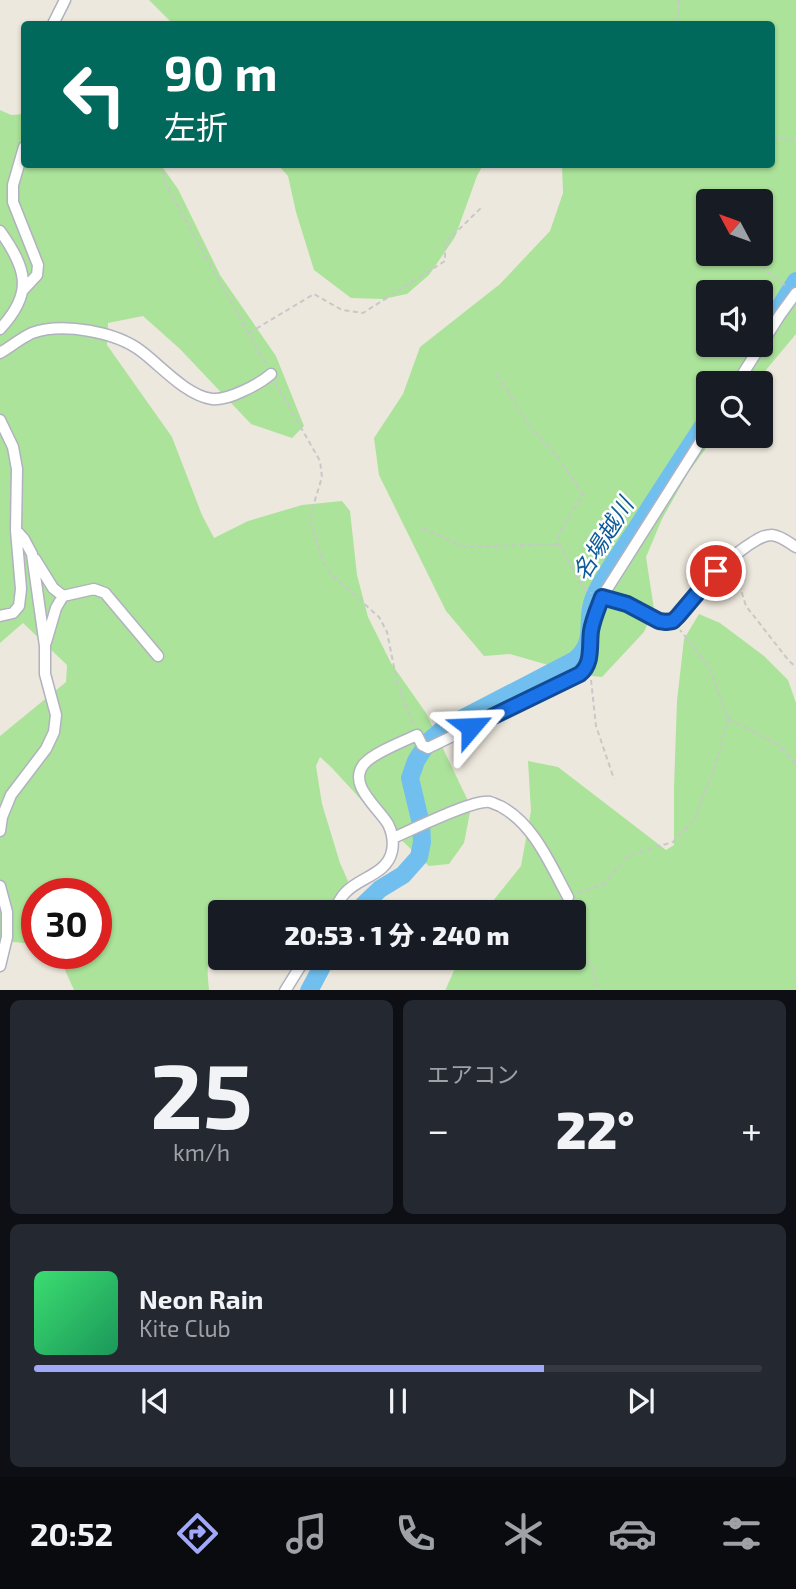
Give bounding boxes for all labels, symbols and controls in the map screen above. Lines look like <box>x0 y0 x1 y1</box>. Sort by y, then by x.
text: 90 m <box>164 42 278 101</box>
icon: left <box>49 49 140 140</box>
text: 左折 <box>164 107 228 145</box>
north arrow <box>696 189 774 266</box>
map controls <box>696 189 773 448</box>
button: sound <box>696 280 773 357</box>
button: search <box>696 371 773 448</box>
water label: 名場越川 <box>566 489 640 585</box>
pin <box>686 541 746 601</box>
icon: arrive <box>697 552 735 590</box>
position arrow <box>434 690 508 764</box>
speed limit sign: 30 <box>21 878 112 969</box>
text: 20:53 · 1 分 · 240 m <box>285 919 509 950</box>
text: 25 <box>150 1038 253 1147</box>
text: エアコン <box>427 1060 519 1088</box>
text: 22° <box>556 1097 635 1159</box>
text: − <box>427 1106 449 1152</box>
text: + <box>741 1106 762 1152</box>
text: km/h <box>173 1138 230 1166</box>
text: Neon Rain <box>139 1283 263 1314</box>
text: Kite Club <box>139 1314 231 1342</box>
icon: previous <box>136 1382 174 1420</box>
icon: pause <box>379 1382 417 1420</box>
icon: next <box>622 1382 660 1420</box>
icon: directions <box>173 1509 222 1558</box>
icon: music <box>282 1509 331 1558</box>
icon: phone <box>391 1509 440 1558</box>
icon: climate <box>499 1509 548 1558</box>
icon: car <box>608 1509 657 1558</box>
icon: filters <box>717 1509 766 1558</box>
text: 20:52 <box>30 1514 113 1552</box>

